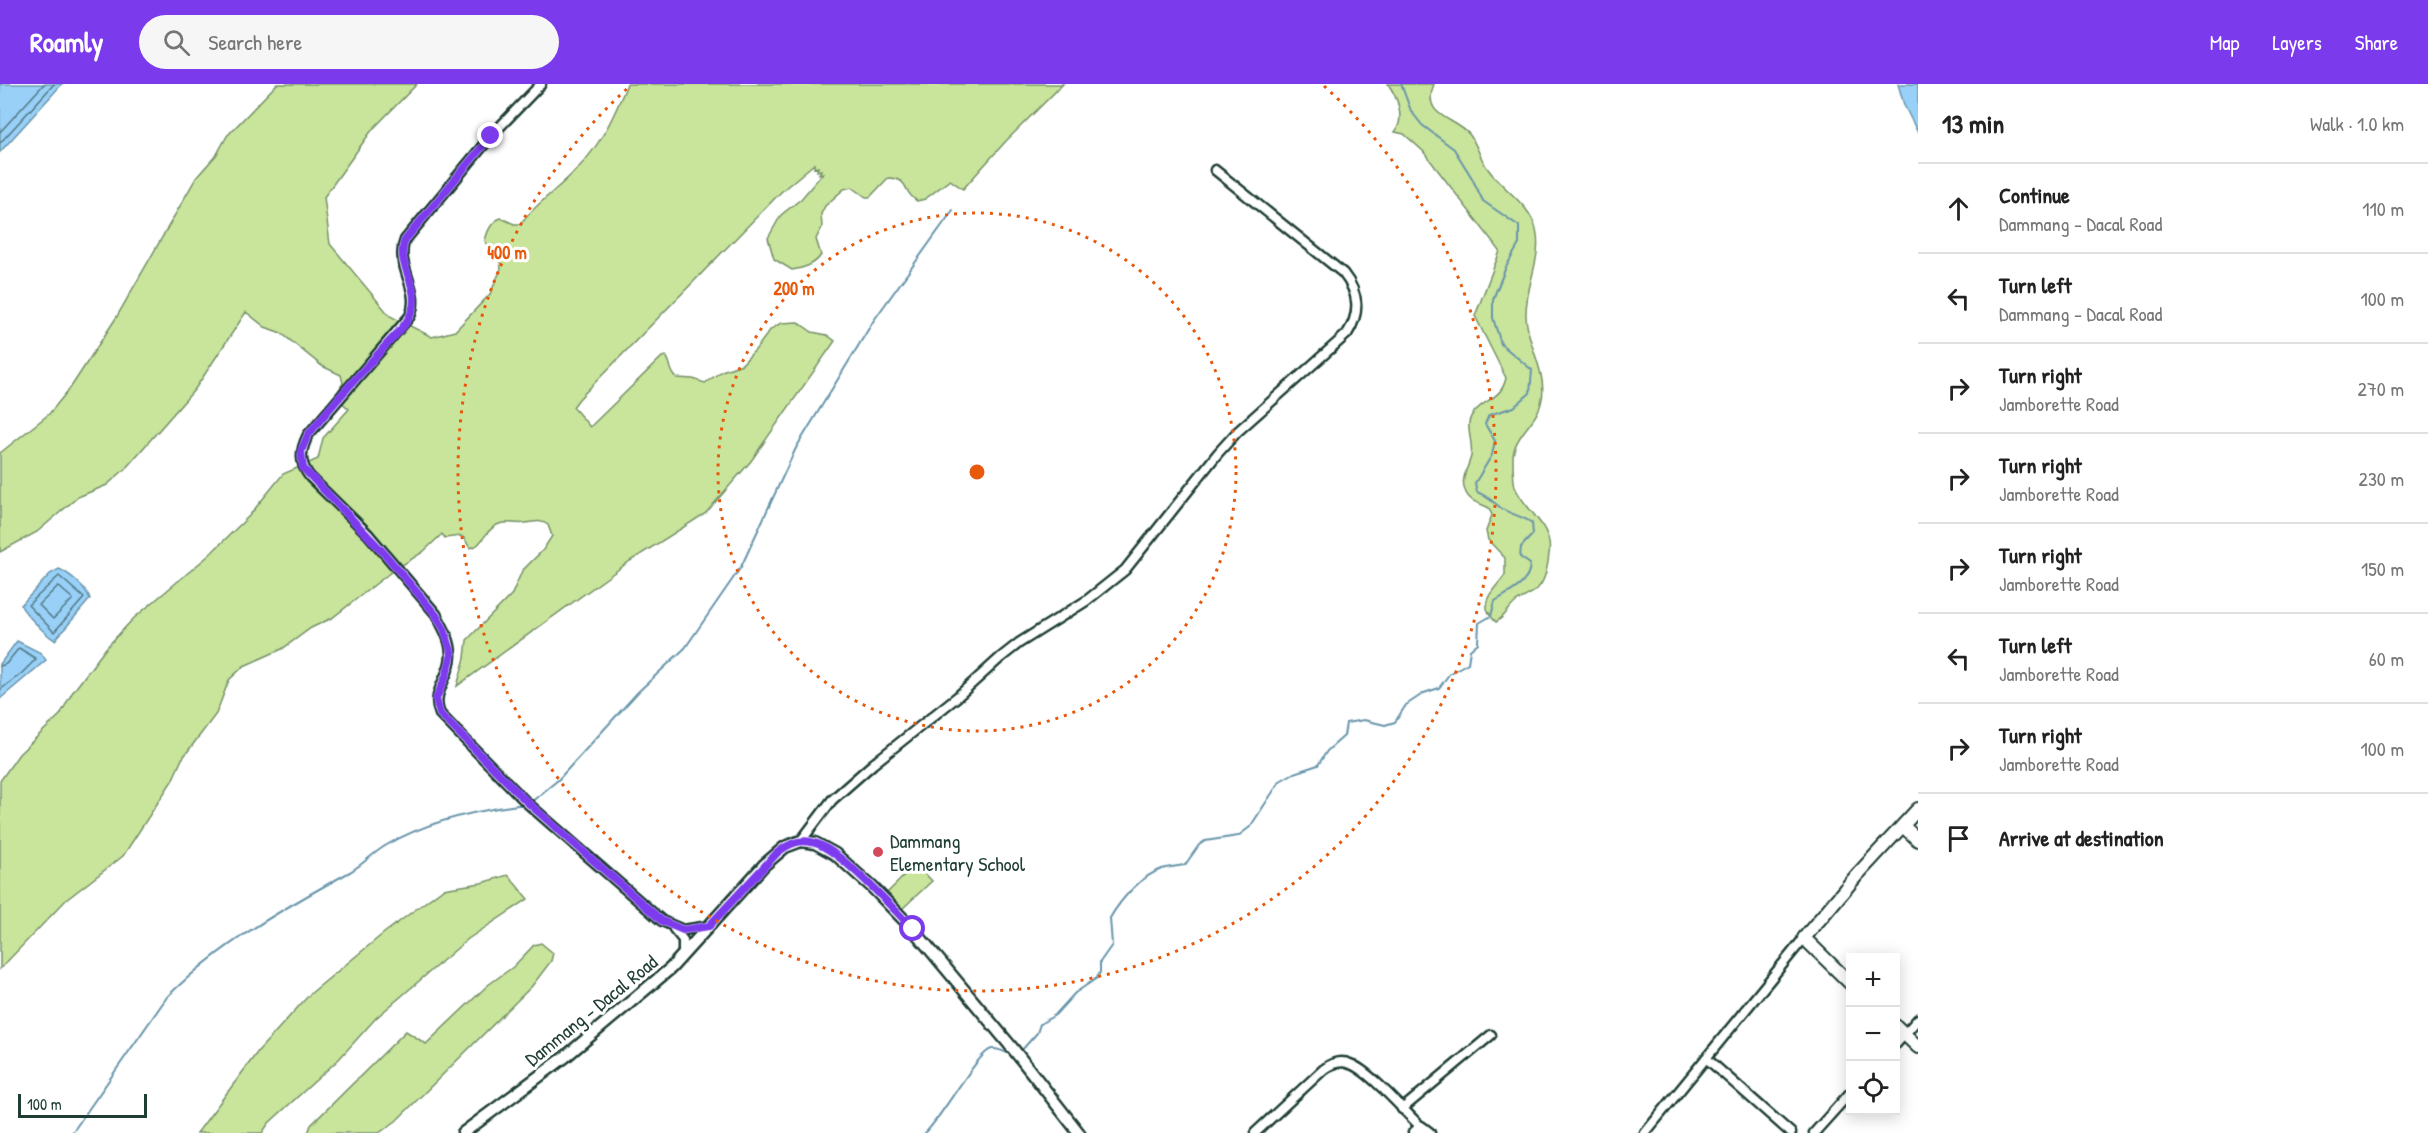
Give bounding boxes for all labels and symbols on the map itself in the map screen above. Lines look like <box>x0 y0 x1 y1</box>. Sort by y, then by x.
route end <box>477 122 503 148</box>
text: 400 m <box>487 240 527 265</box>
text: 200 m <box>774 276 814 301</box>
centre of rings <box>967 462 987 482</box>
place label: Dammang Elementary School <box>890 827 1026 877</box>
marker: Dammang Elementary School <box>871 845 885 859</box>
route start <box>899 915 925 941</box>
street label: Dammang - Dacal Road <box>519 948 663 1072</box>
scale bar <box>18 1091 147 1118</box>

